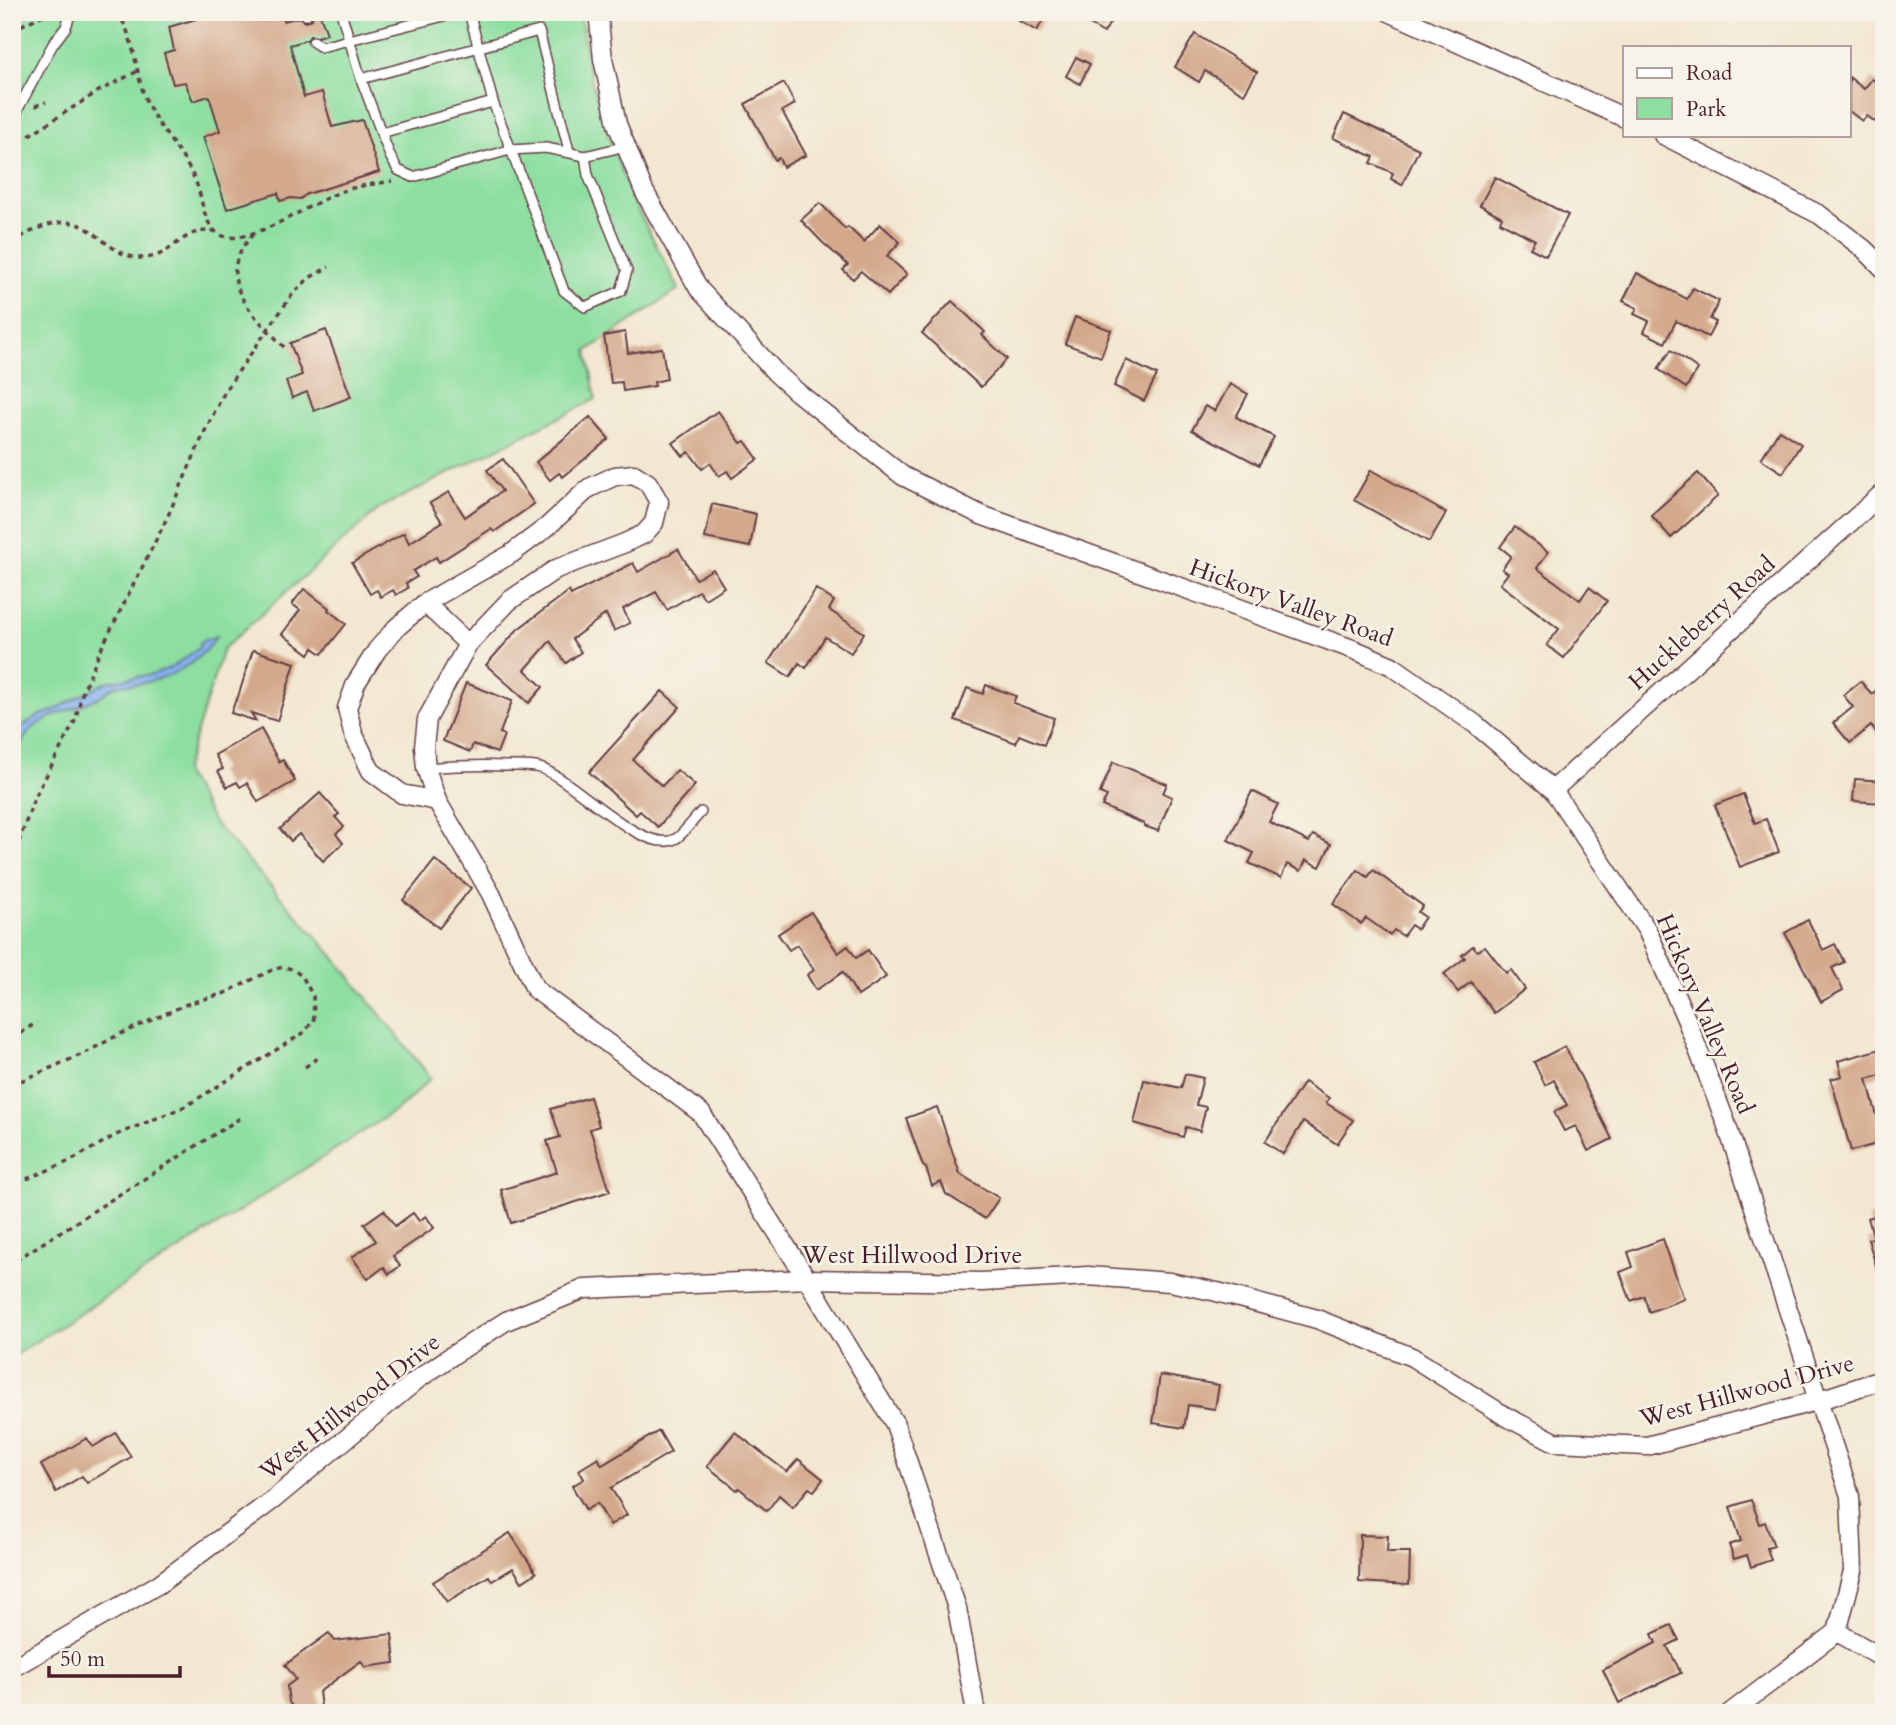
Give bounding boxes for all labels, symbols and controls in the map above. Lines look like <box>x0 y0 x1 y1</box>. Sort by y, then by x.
legend <box>1623 46 1850 136</box>
text: Road <box>1686 59 1732 88</box>
text: Park <box>1686 95 1727 124</box>
street label: Huckleberry Road <box>1621 548 1783 698</box>
street label: Hickory Valley Road <box>1185 551 1398 655</box>
street label: Hickory Valley Road <box>1648 909 1762 1119</box>
street label: West Hillwood Drive <box>801 1239 1022 1272</box>
street label: West Hillwood Drive <box>252 1326 447 1489</box>
street label: West Hillwood Drive <box>1635 1346 1858 1436</box>
scale bar <box>49 1634 180 1678</box>
text: 50 m <box>60 1645 105 1674</box>

